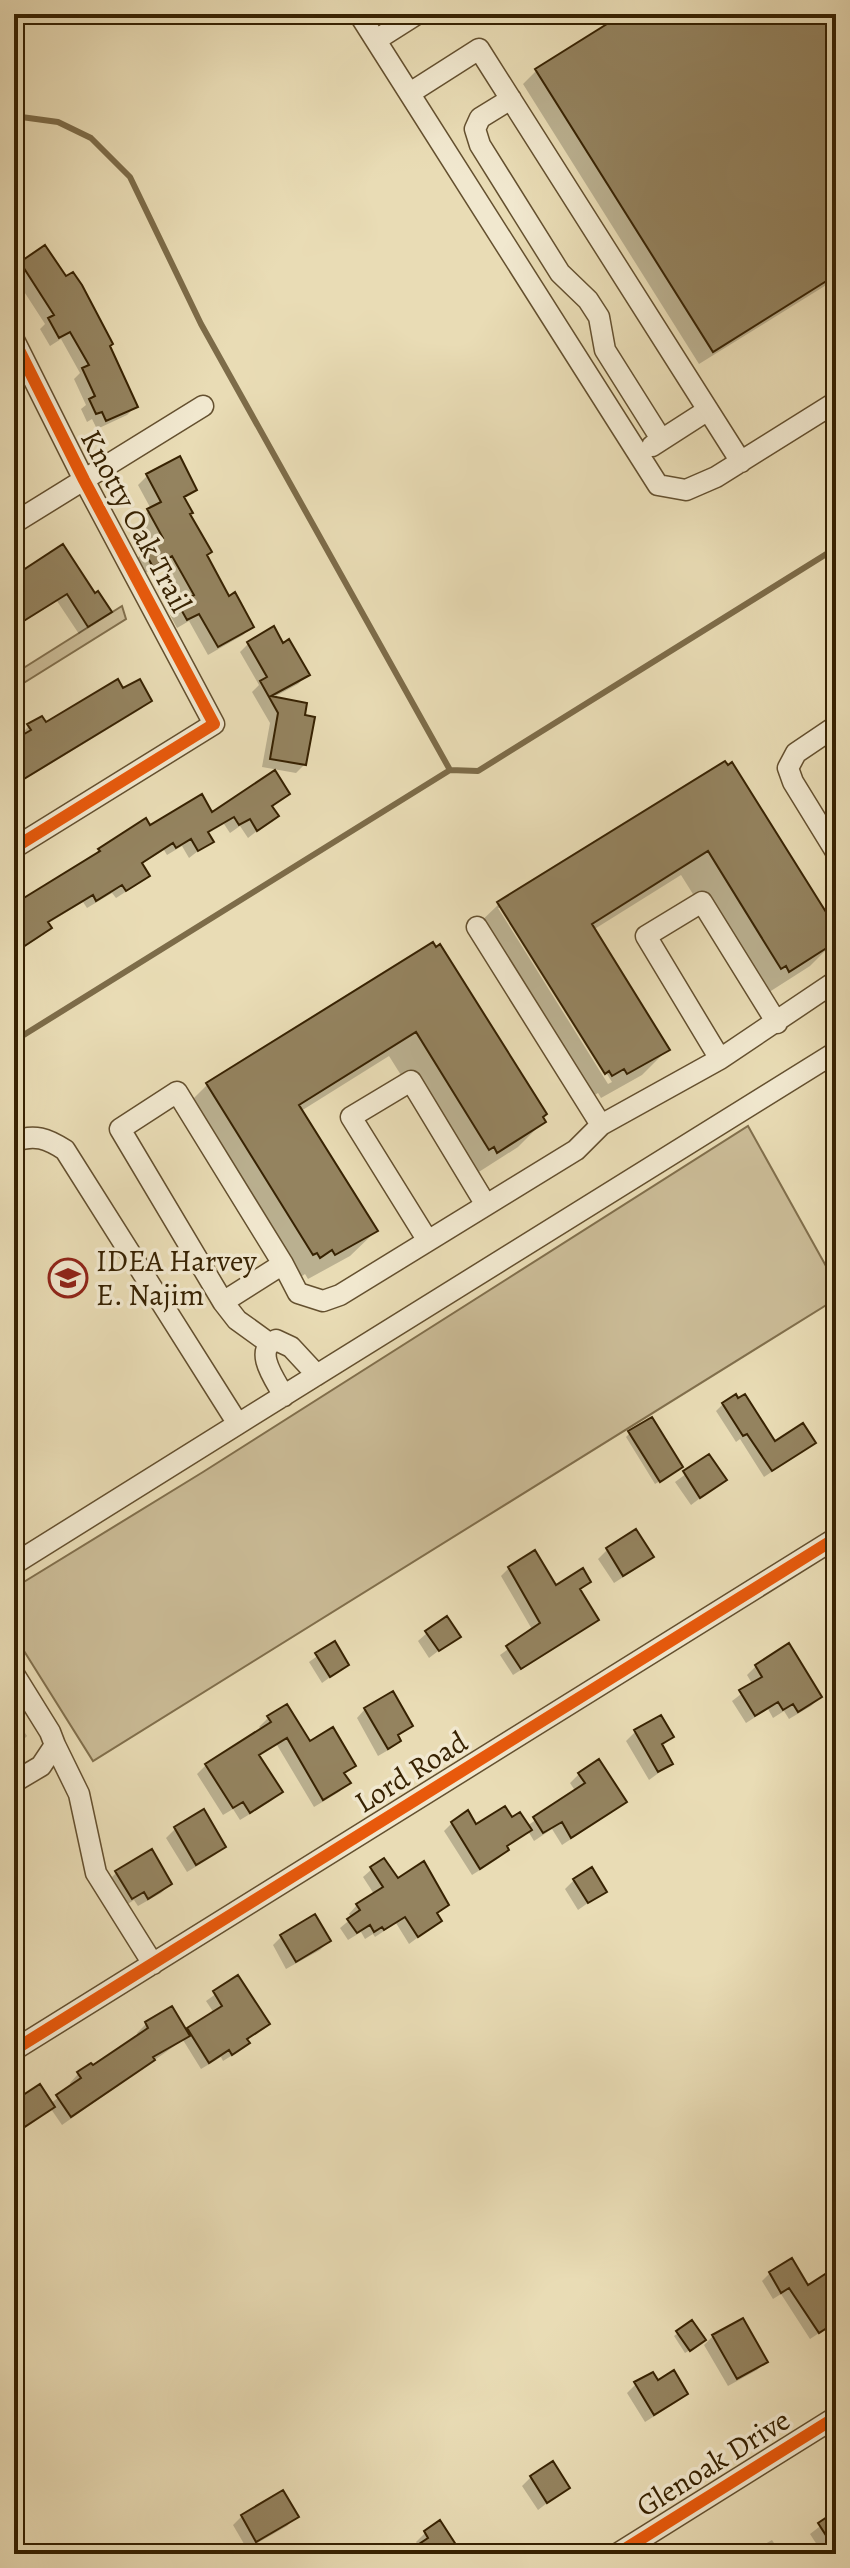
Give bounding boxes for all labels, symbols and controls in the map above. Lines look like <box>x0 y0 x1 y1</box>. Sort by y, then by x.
street label: Knotty Oak Trail <box>71 423 201 619</box>
place label: IDEA Harvey E. Najim <box>96 1241 257 1315</box>
school or university icon: IDEA Harvey E. Najim <box>47 1257 89 1299</box>
street label: Lord Road <box>347 1721 476 1822</box>
street label: Glenoak Drive <box>629 2400 797 2526</box>

